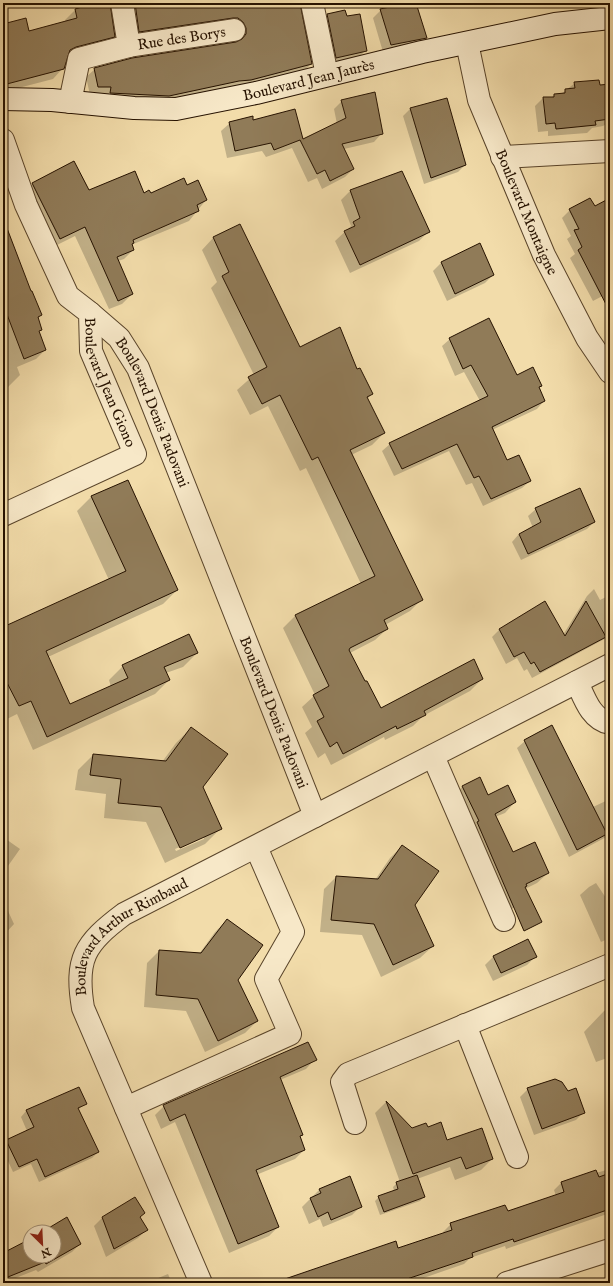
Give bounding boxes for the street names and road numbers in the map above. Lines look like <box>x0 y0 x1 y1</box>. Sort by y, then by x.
street label: Rue des Borys <box>136 22 227 55</box>
street label: Boulevard Jean Jaurès <box>241 55 376 105</box>
street label: Boulevard Montaigne <box>491 146 562 279</box>
street label: Boulevard Jean Giono <box>80 317 140 450</box>
street label: Boulevard Denis Padovani <box>111 334 193 490</box>
street label: Boulevard Denis Padovani <box>235 634 312 791</box>
street label: Boulevard Arthur Rimbaud <box>71 873 192 997</box>

